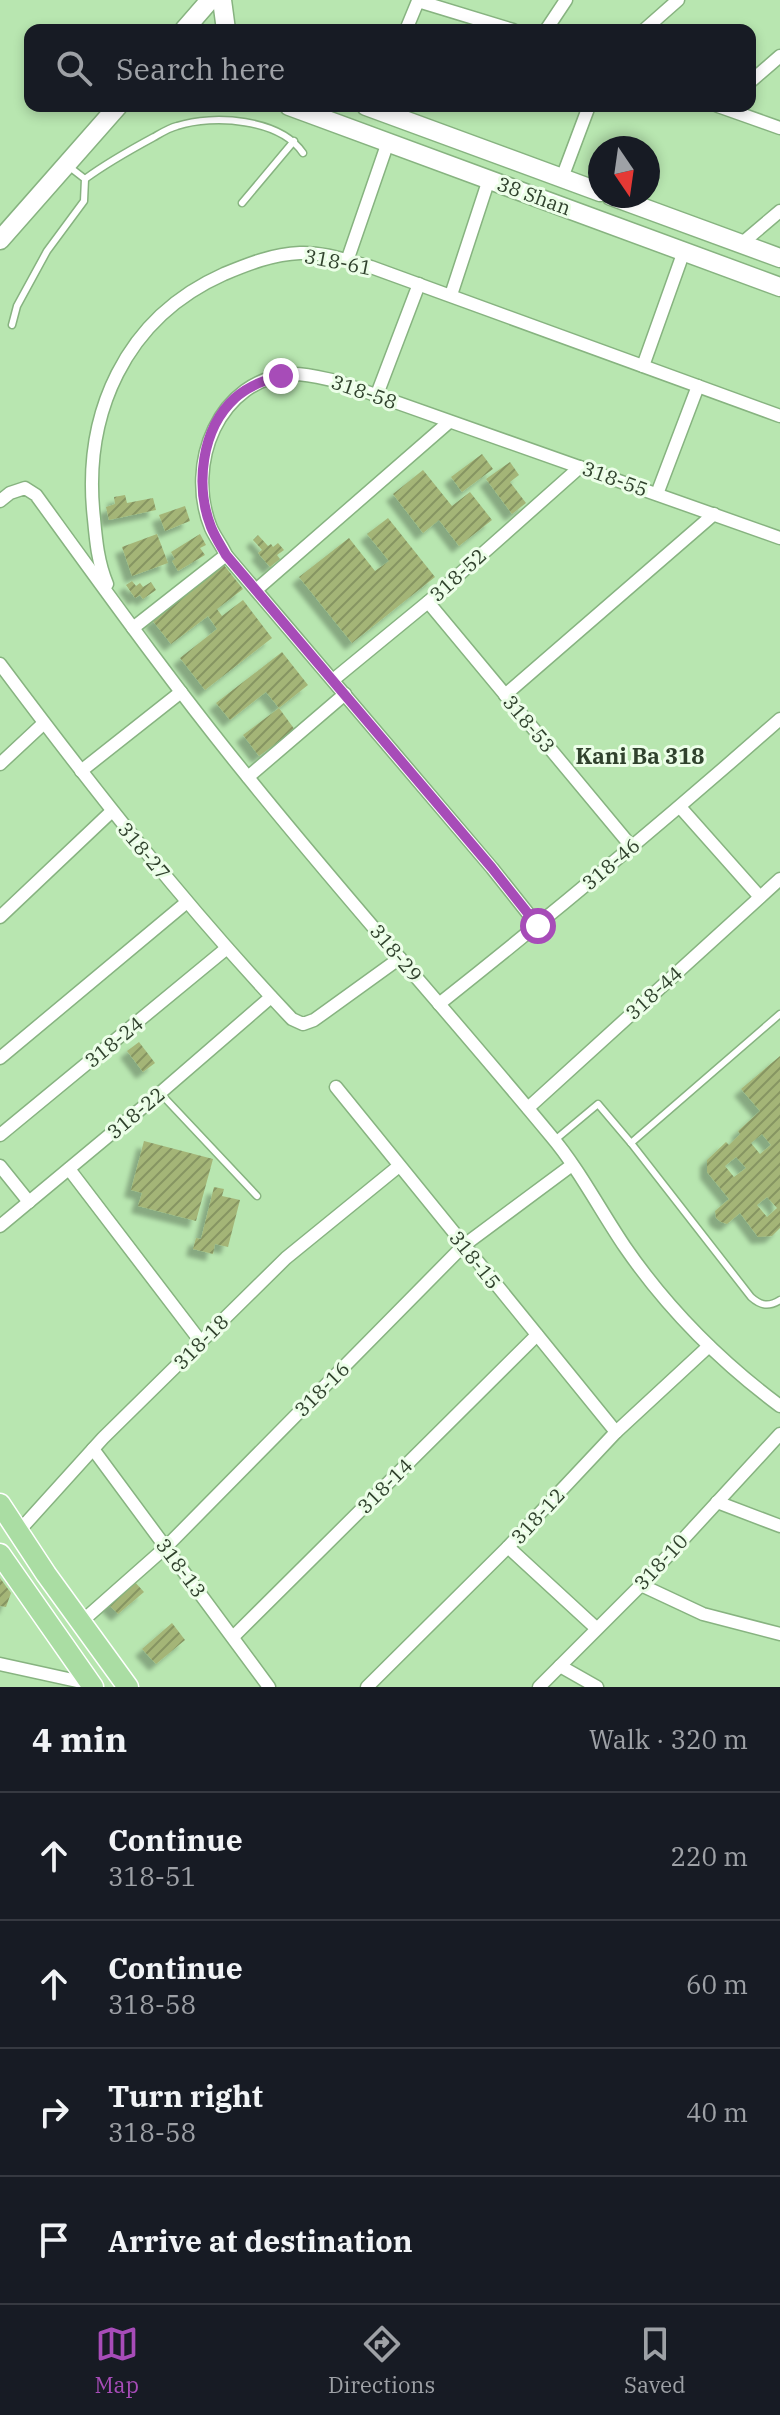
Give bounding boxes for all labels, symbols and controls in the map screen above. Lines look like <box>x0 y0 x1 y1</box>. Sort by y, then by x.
search box <box>24 24 756 112</box>
icon: search <box>52 46 96 90</box>
text: Search here <box>116 49 285 88</box>
north arrow <box>588 136 660 208</box>
street label: 38 Shan <box>494 170 575 221</box>
street label: 318-61 <box>302 242 374 281</box>
route end <box>263 358 299 394</box>
street label: 318-58 <box>328 368 401 415</box>
street label: 318-55 <box>579 454 652 503</box>
street label: 318-52 <box>423 542 492 607</box>
street label: 318-53 <box>497 689 562 758</box>
district label: Kani Ba 318 <box>575 741 705 770</box>
street label: 318-27 <box>112 816 177 885</box>
street label: 318-46 <box>576 831 645 896</box>
route start <box>520 908 556 944</box>
street label: 318-29 <box>364 918 429 987</box>
street label: 318-44 <box>619 960 688 1025</box>
street label: 318-24 <box>79 1010 149 1073</box>
street label: 318-22 <box>101 1080 170 1145</box>
street label: 318-15 <box>444 1225 507 1295</box>
street label: 318-18 <box>167 1308 234 1375</box>
street label: 318-16 <box>288 1355 355 1422</box>
street label: 318-14 <box>351 1452 418 1519</box>
street label: 318-12 <box>505 1482 571 1550</box>
street label: 318-10 <box>628 1528 694 1596</box>
street label: 318-13 <box>150 1532 213 1603</box>
text: 4 min <box>32 1717 127 1761</box>
text: Walk · 320 m <box>589 1722 748 1756</box>
text: Continue <box>108 1820 243 1859</box>
icon: ahead <box>32 1834 76 1878</box>
text: 220 m <box>670 1839 748 1873</box>
text: 318-51 <box>108 1859 196 1893</box>
text: Continue <box>108 1948 243 1987</box>
icon: ahead <box>32 1962 76 2006</box>
text: 60 m <box>686 1967 748 2001</box>
text: 318-58 <box>108 1987 196 2021</box>
text: Turn right <box>108 2076 263 2115</box>
icon: right <box>32 2090 76 2134</box>
text: 40 m <box>686 2095 748 2129</box>
text: 318-58 <box>108 2115 196 2149</box>
icon: arrive <box>32 2218 76 2262</box>
text: Arrive at destination <box>108 2221 413 2260</box>
tab: Map <box>94 2322 139 2399</box>
tab: Directions <box>328 2322 435 2399</box>
tab: Saved <box>624 2322 686 2399</box>

